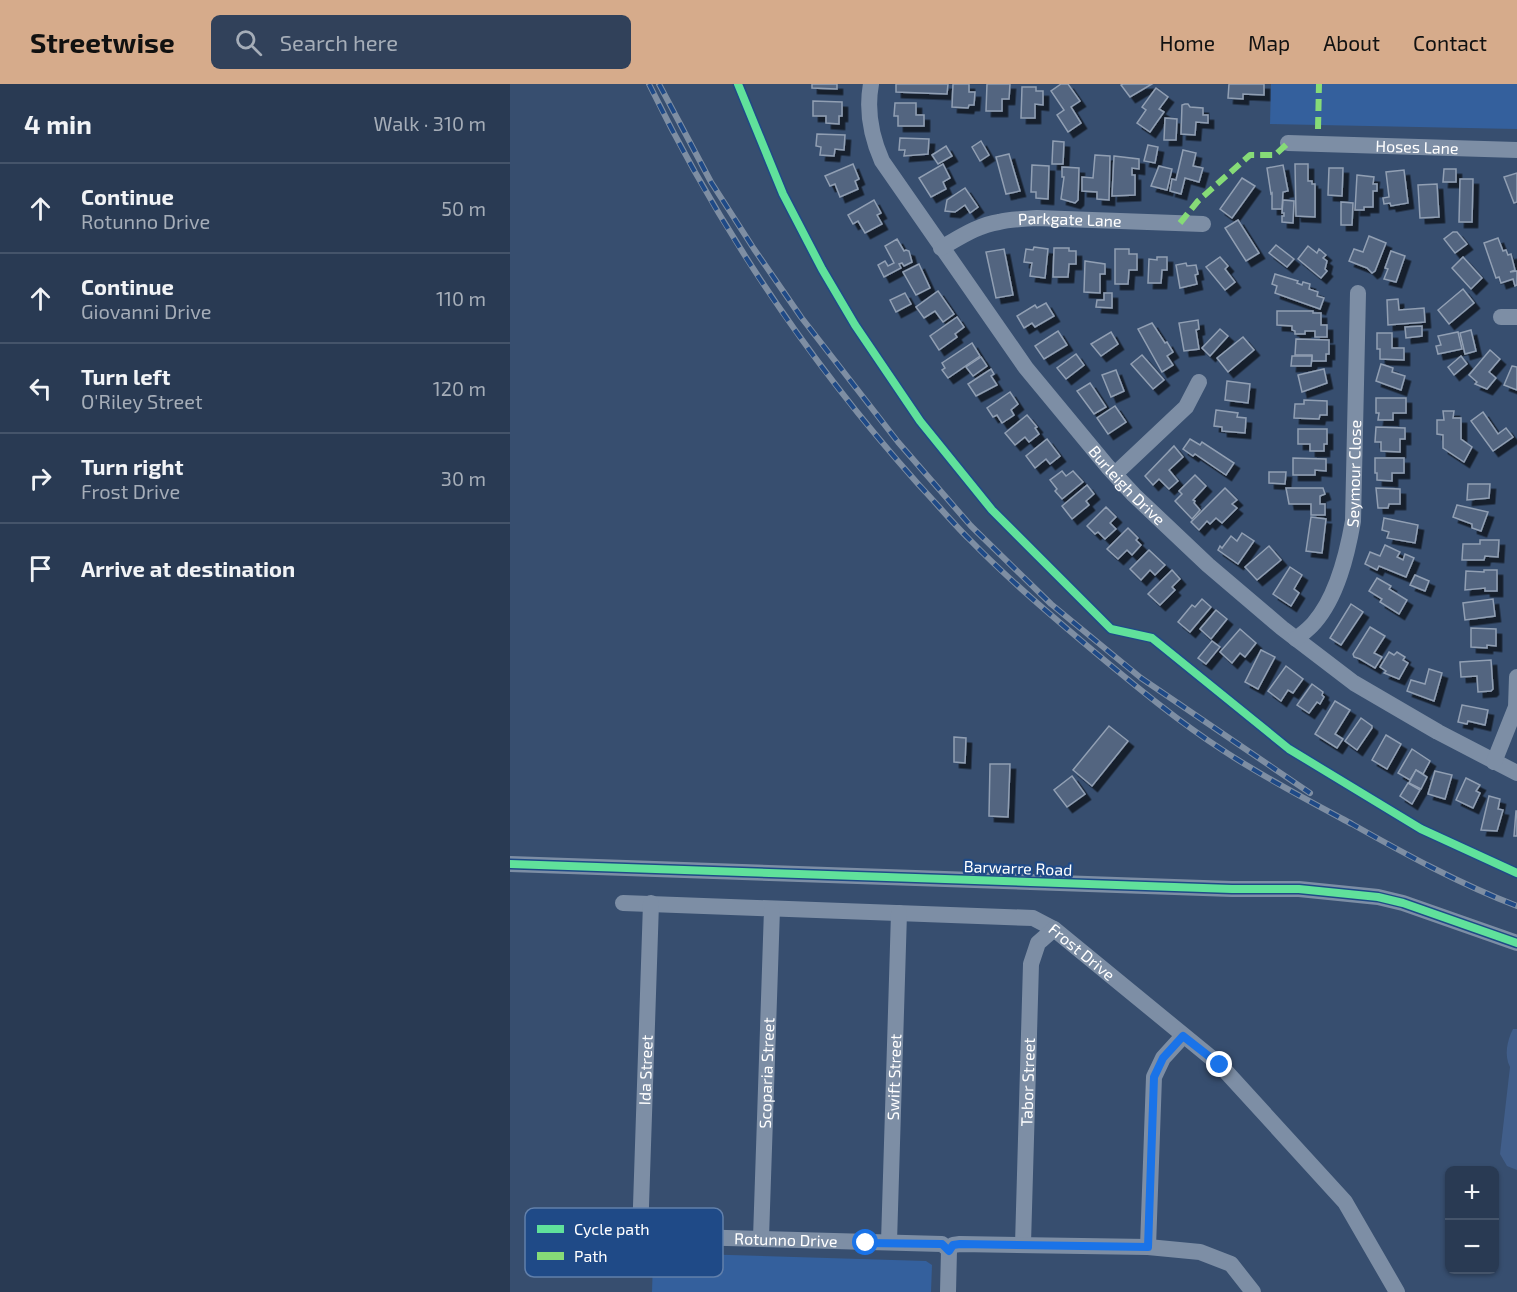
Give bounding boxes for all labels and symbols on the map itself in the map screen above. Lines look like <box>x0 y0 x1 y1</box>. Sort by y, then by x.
street label: Hoses Lane <box>1375 136 1459 157</box>
street label: Parkgate Lane <box>1017 208 1122 230</box>
street label: Seymour Close <box>1342 420 1364 529</box>
street label: Burleigh Drive <box>1085 441 1169 529</box>
street label: Barwarre Road <box>963 856 1073 879</box>
street label: Frost Drive <box>1045 919 1119 984</box>
street label: Scoparia Street <box>755 1017 777 1129</box>
street label: Swift Street <box>883 1034 904 1121</box>
street label: Ida Street <box>634 1035 656 1106</box>
street label: Tabor Street <box>1016 1037 1038 1127</box>
route end <box>1206 1051 1232 1077</box>
legend <box>525 1208 723 1277</box>
text: Cycle path <box>574 1219 650 1238</box>
street label: Rotunno Drive <box>734 1228 838 1250</box>
route start <box>852 1229 878 1255</box>
text: Path <box>574 1246 608 1265</box>

